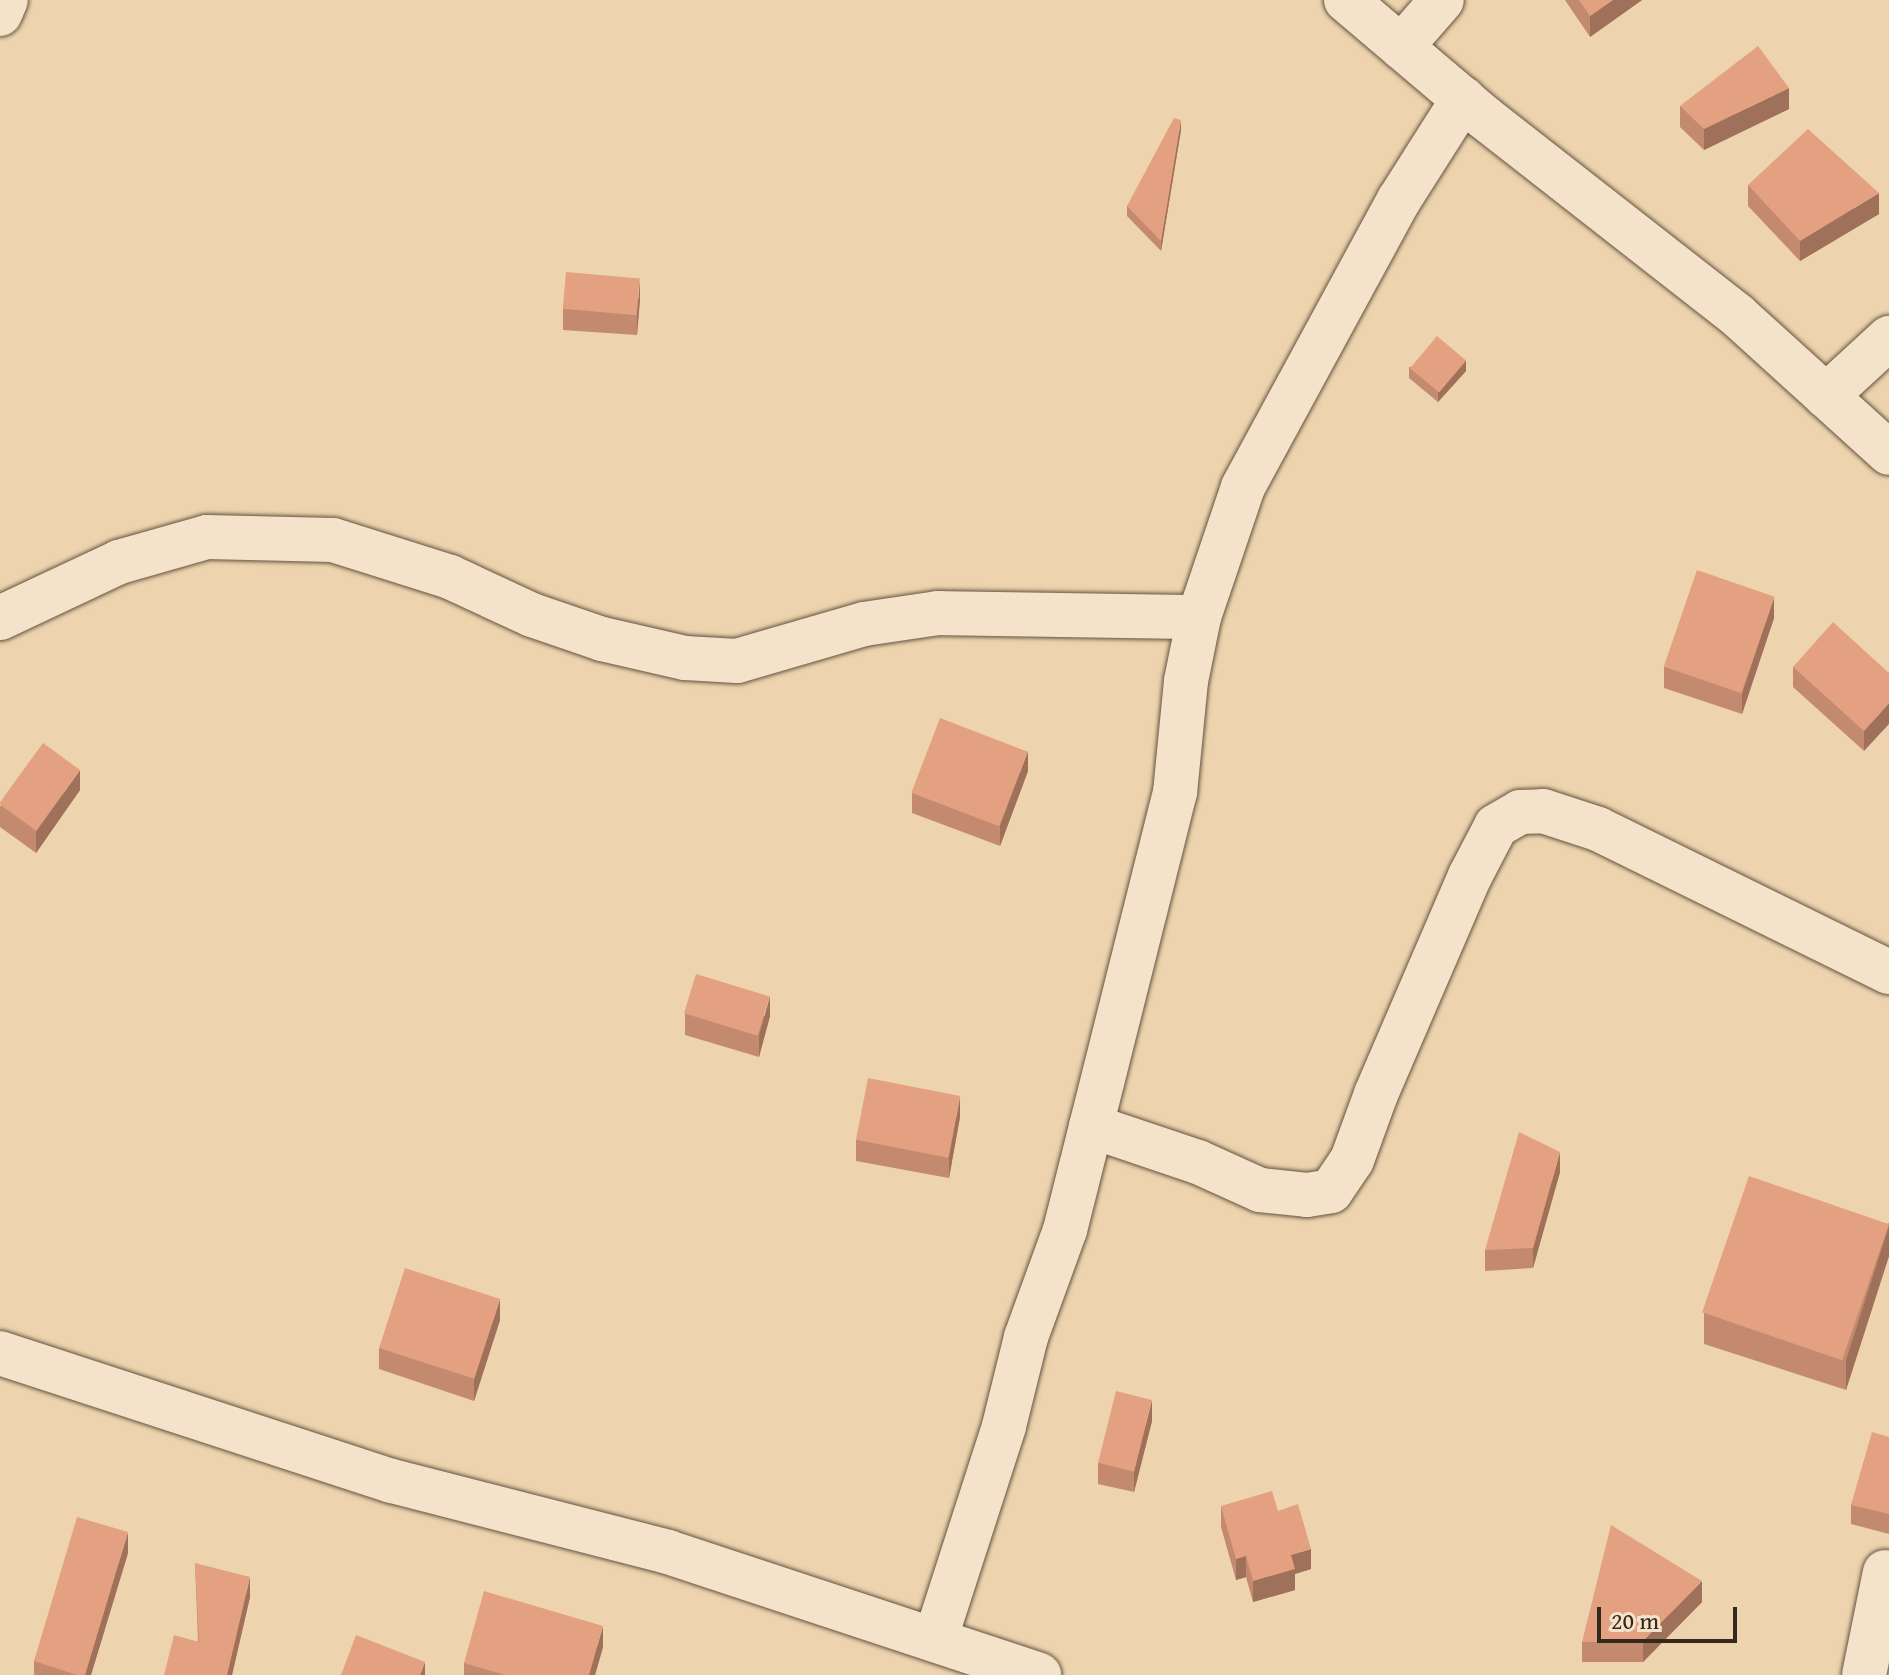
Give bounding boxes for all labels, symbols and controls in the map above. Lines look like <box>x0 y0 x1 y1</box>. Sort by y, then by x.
scale bar <box>1601 1591 1741 1641</box>
text: 20 m <box>1611 1603 1659 1638</box>

